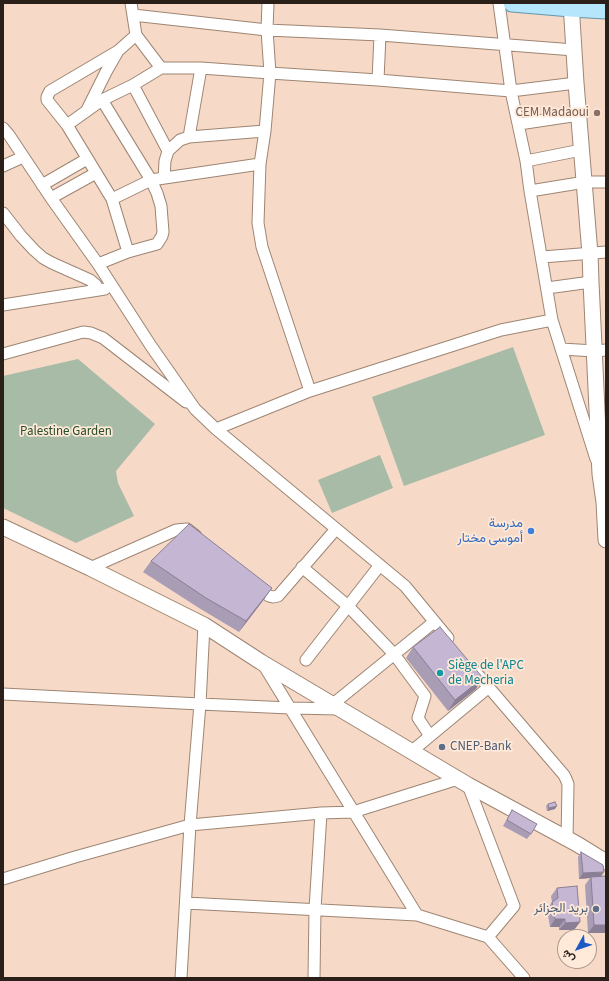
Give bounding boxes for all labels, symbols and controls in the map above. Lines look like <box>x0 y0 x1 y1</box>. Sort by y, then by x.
place label: CEM Madaoui <box>516 105 589 121</box>
marker: CEM Madaoui <box>592 108 602 118</box>
park label: Palestine Garden <box>20 424 112 440</box>
place label: مدرسة أموسى مختار <box>457 516 523 547</box>
marker: مدرسة أموسى مختار <box>526 526 536 536</box>
place label: Siège de l'APC de Mecheria <box>448 658 524 689</box>
marker: Siège de l'APC de Mecheria <box>435 668 445 678</box>
place label: CNEP-Bank <box>450 739 511 755</box>
marker: CNEP-Bank <box>437 742 447 752</box>
place label: بريد الجزائر <box>534 901 588 917</box>
marker: بريد الجزائر <box>591 904 601 914</box>
north arrow <box>557 929 597 969</box>
text: ش <box>558 947 578 966</box>

